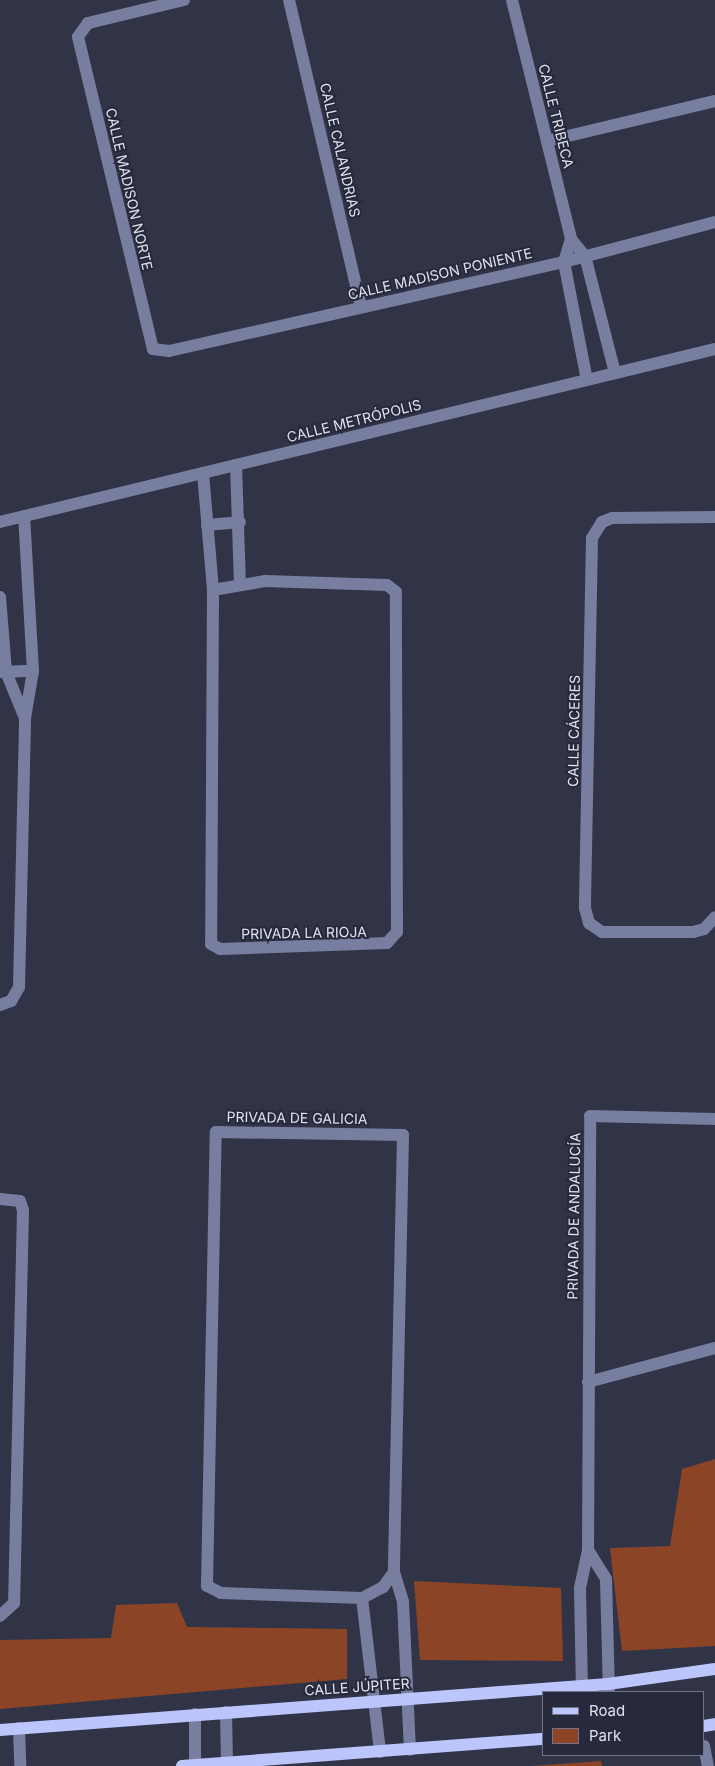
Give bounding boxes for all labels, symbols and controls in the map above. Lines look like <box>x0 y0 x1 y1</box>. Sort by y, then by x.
street label: CALLE TRIBECA <box>535 62 577 170</box>
street label: CALLE CALANDRIAS <box>316 81 364 219</box>
street label: CALLE MADISON NORTE <box>102 106 156 272</box>
street label: CALLE MADISON PONIENTE <box>346 245 534 303</box>
street label: CALLE METRÓPOLIS <box>285 396 423 446</box>
street label: CALLE CÁCERES <box>565 675 583 787</box>
street label: PRIVADA LA RIOJA <box>241 924 367 942</box>
street label: PRIVADA DE GALICIA <box>226 1108 368 1128</box>
street label: PRIVADA DE ANDALUCÍA <box>564 1132 584 1300</box>
street label: CALLE JÚPITER <box>304 1675 410 1699</box>
legend <box>542 1691 705 1756</box>
text: Road <box>589 1701 625 1720</box>
text: Park <box>589 1726 621 1745</box>

